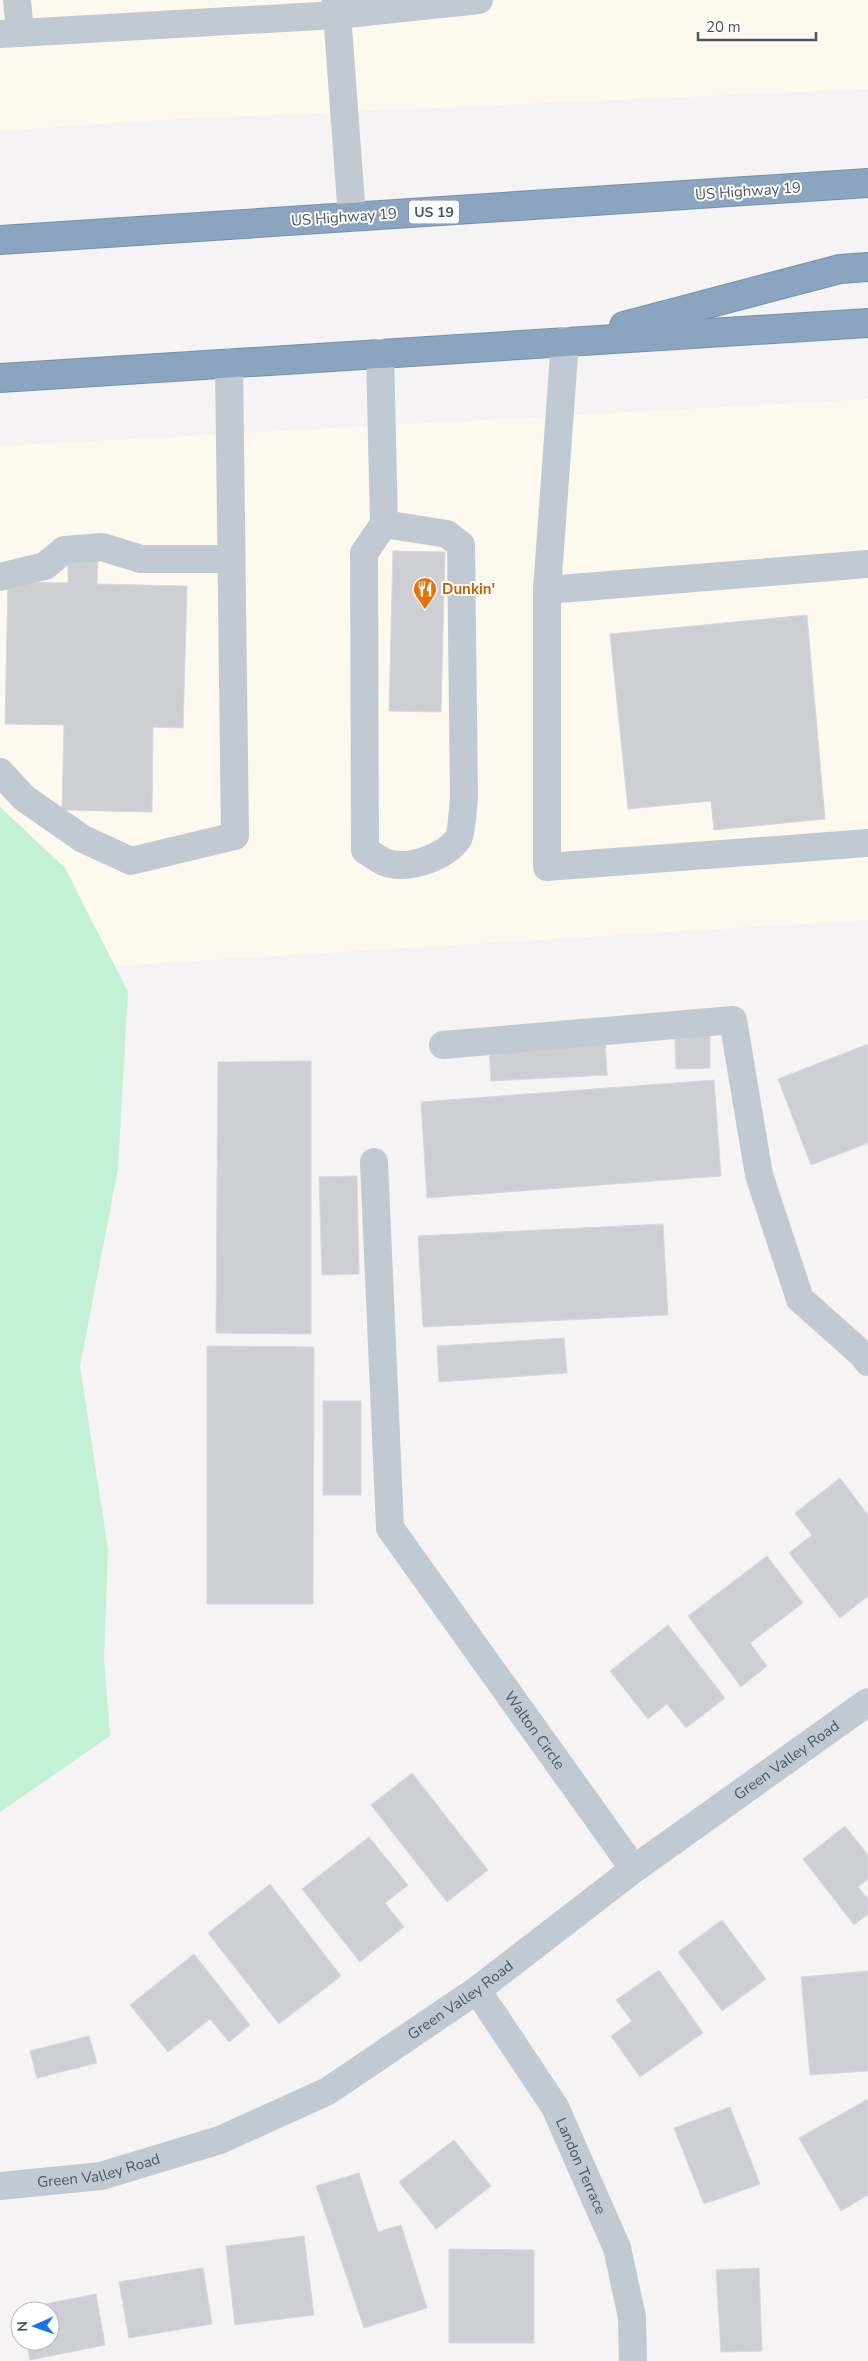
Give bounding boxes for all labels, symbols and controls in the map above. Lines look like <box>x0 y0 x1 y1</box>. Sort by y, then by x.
scale bar <box>698 10 816 42</box>
text: 20 m <box>706 17 741 37</box>
street label: US Highway 19 <box>694 177 802 205</box>
road number: US 19 <box>409 200 459 223</box>
street label: US Highway 19 <box>290 203 398 231</box>
restaurant icon: Dunkin' <box>412 576 438 610</box>
place label: Dunkin' <box>442 579 495 599</box>
street label: Walton Circle <box>500 1687 570 1773</box>
street label: Green Valley Road <box>730 1716 843 1805</box>
street label: Green Valley Road <box>404 1956 517 2044</box>
street label: Landon Terrace <box>551 2115 611 2217</box>
street label: Green Valley Road <box>36 2149 162 2192</box>
north arrow <box>10 2301 60 2351</box>
text: N <box>13 2321 32 2332</box>

